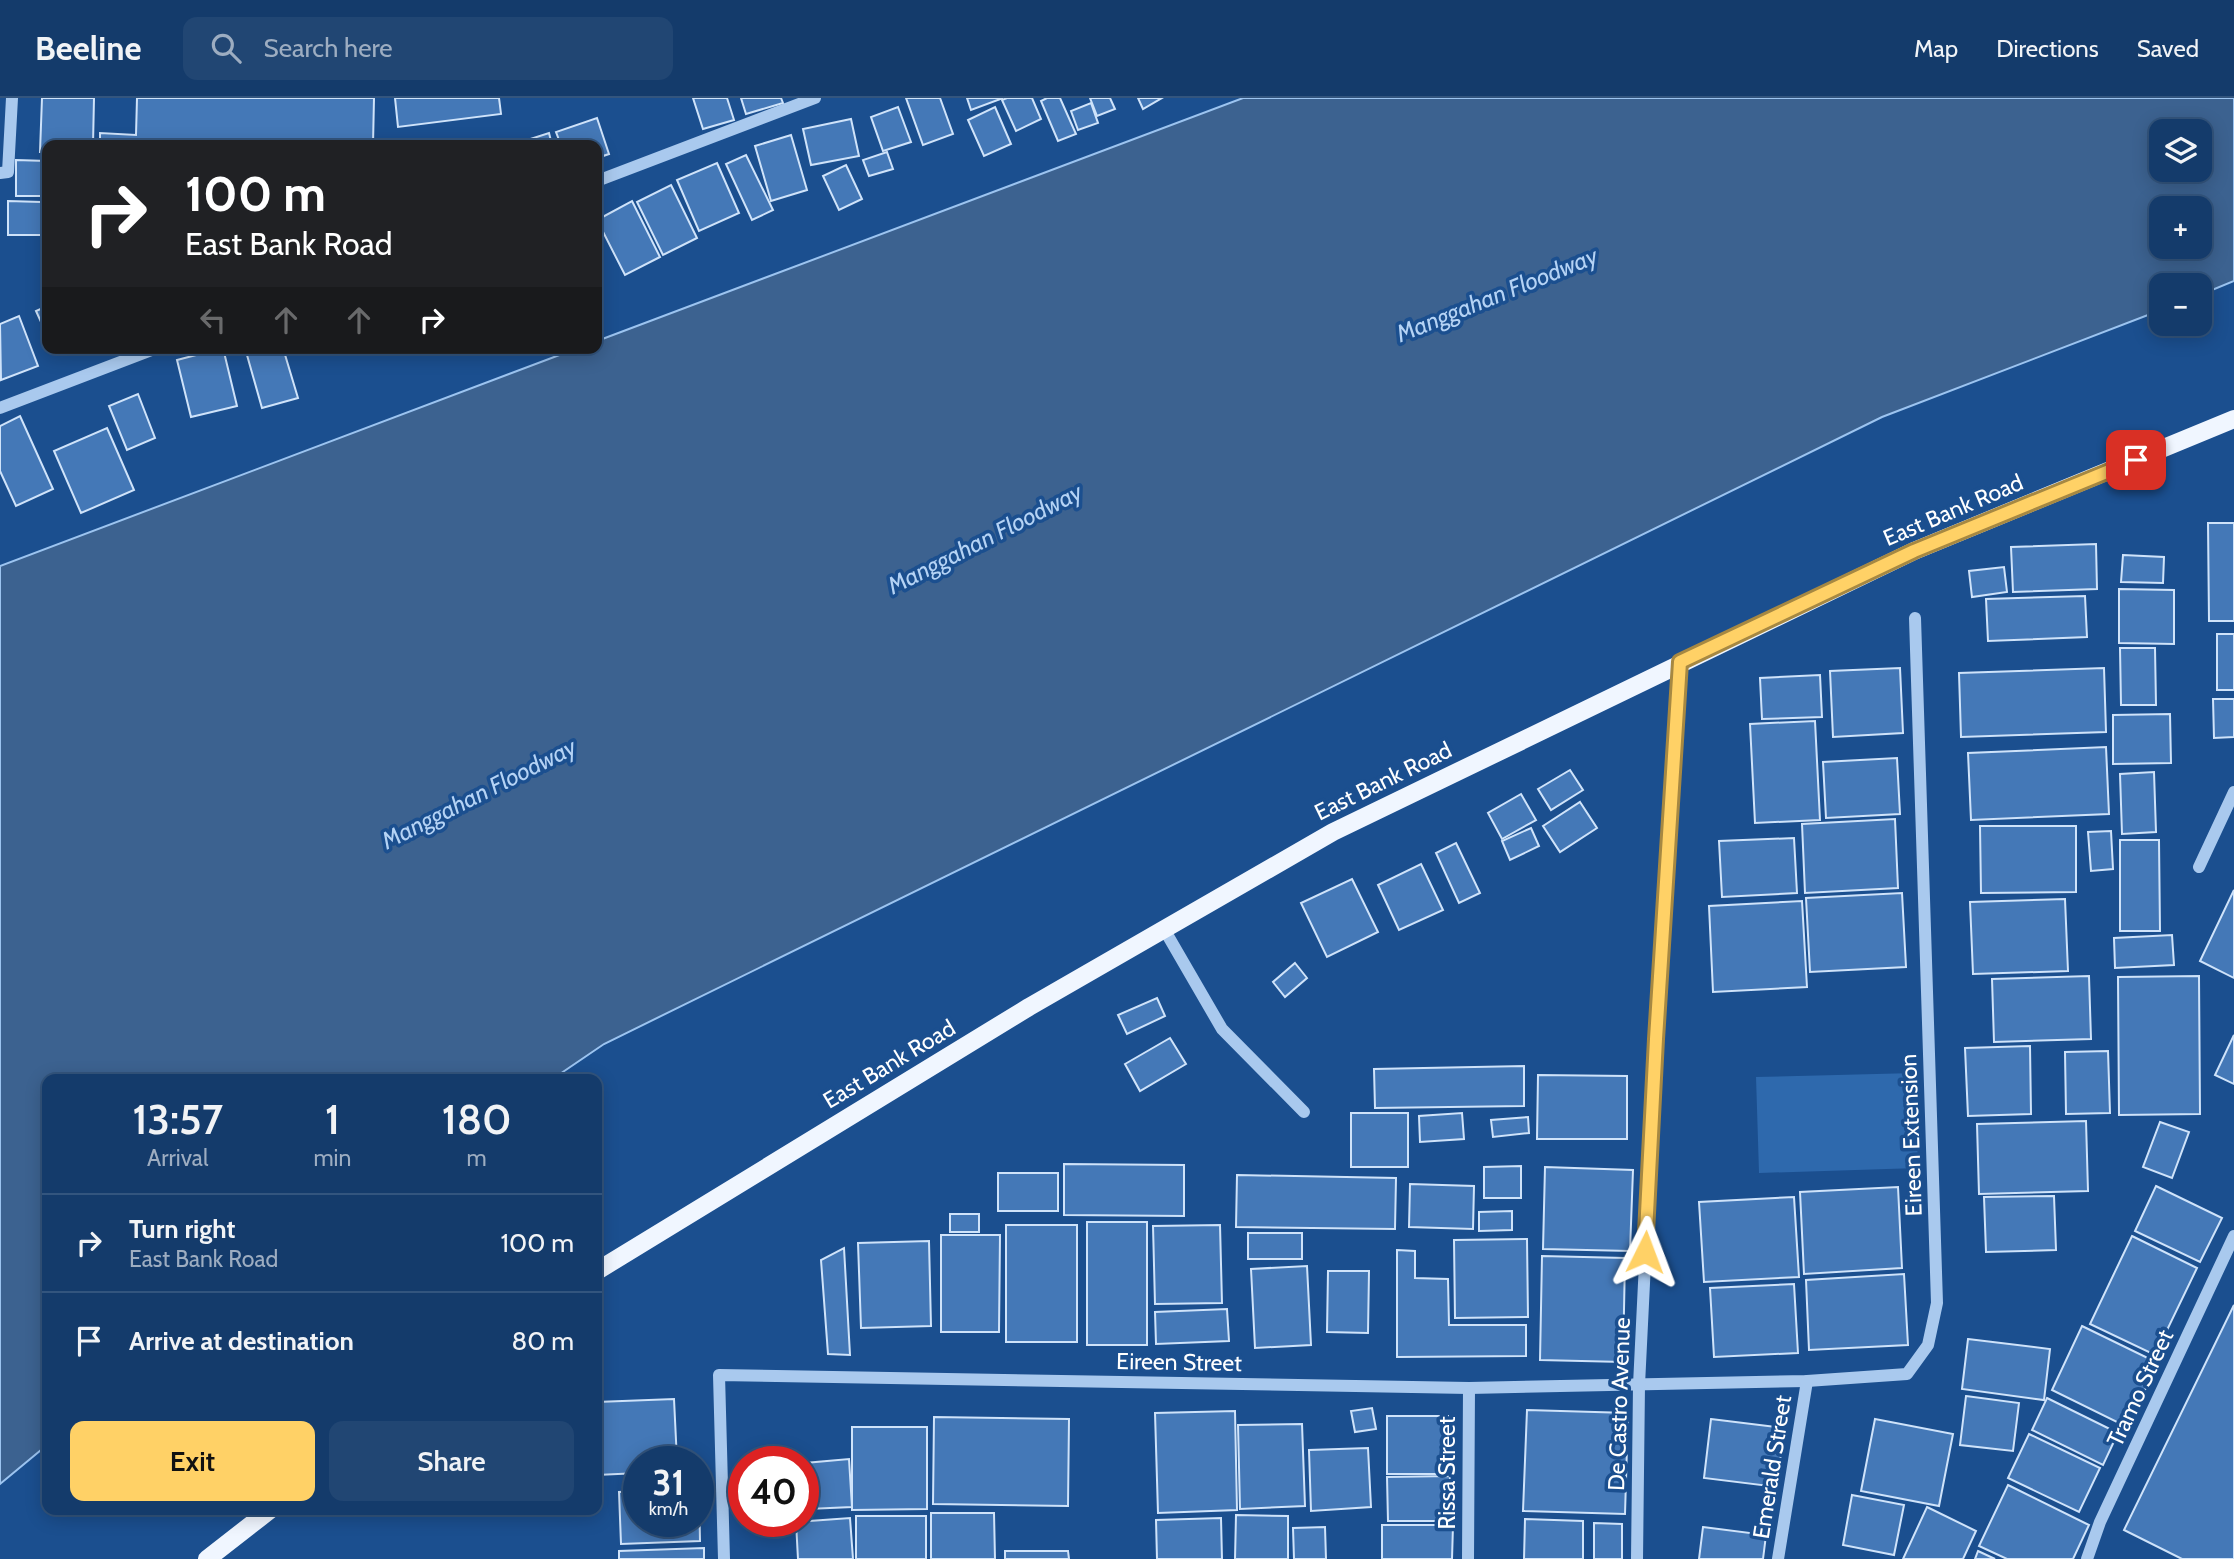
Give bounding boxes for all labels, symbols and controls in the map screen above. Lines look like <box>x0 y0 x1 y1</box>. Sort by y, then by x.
search box <box>183 17 673 80</box>
text: Beeline <box>35 28 141 68</box>
icon: search <box>207 29 245 67</box>
text: Search here <box>263 32 393 64</box>
text: Map <box>1914 34 1958 63</box>
text: Directions <box>1996 34 2099 63</box>
text: Saved <box>2137 34 2199 63</box>
map controls <box>2149 119 2212 336</box>
button: layers <box>2149 119 2212 182</box>
text: 100 m <box>185 164 326 223</box>
icon: right <box>70 168 161 259</box>
button: + <box>2149 196 2212 259</box>
text: East Bank Road <box>185 224 393 263</box>
water label: Manggahan Floodway <box>1391 241 1603 349</box>
button: − <box>2149 273 2212 336</box>
icon: left <box>194 301 232 339</box>
icon: ahead <box>267 301 305 339</box>
icon: ahead <box>340 301 378 339</box>
icon: right <box>413 301 451 339</box>
pin <box>2106 430 2166 490</box>
icon: arrive <box>2117 441 2155 479</box>
street label: East Bank Road <box>1879 468 2027 552</box>
water label: Manggahan Floodway <box>882 477 1088 601</box>
water label: Manggahan Floodway <box>376 732 582 856</box>
street label: East Bank Road <box>1310 736 1456 826</box>
street label: East Bank Road <box>818 1014 960 1114</box>
street label: Eireen Extension <box>1894 1053 1928 1217</box>
text: 13:57 <box>132 1093 223 1145</box>
text: 1 <box>325 1093 340 1145</box>
text: 180 <box>442 1093 512 1145</box>
text: Arrival <box>147 1144 208 1172</box>
text: min <box>313 1144 351 1172</box>
text: m <box>467 1144 487 1172</box>
text: Turn right <box>129 1213 235 1245</box>
position arrow <box>1608 1215 1682 1289</box>
icon: right <box>70 1224 108 1262</box>
text: 100 m <box>501 1227 574 1259</box>
text: East Bank Road <box>129 1245 278 1273</box>
street label: De Castro Avenue <box>1602 1316 1636 1491</box>
icon: arrive <box>70 1322 108 1360</box>
text: Arrive at destination <box>129 1325 354 1357</box>
text: 80 m <box>511 1325 574 1357</box>
street label: Tramo Street <box>2101 1325 2179 1451</box>
street label: Eireen Street <box>1116 1347 1242 1377</box>
street label: Emerald Street <box>1747 1393 1797 1541</box>
street label: Rissa Street <box>1433 1416 1461 1529</box>
button: Exit <box>70 1421 315 1501</box>
button: Share <box>329 1421 574 1501</box>
speed limit sign: 40 <box>728 1446 819 1537</box>
text: 31 <box>653 1461 684 1504</box>
text: km/h <box>649 1498 688 1520</box>

